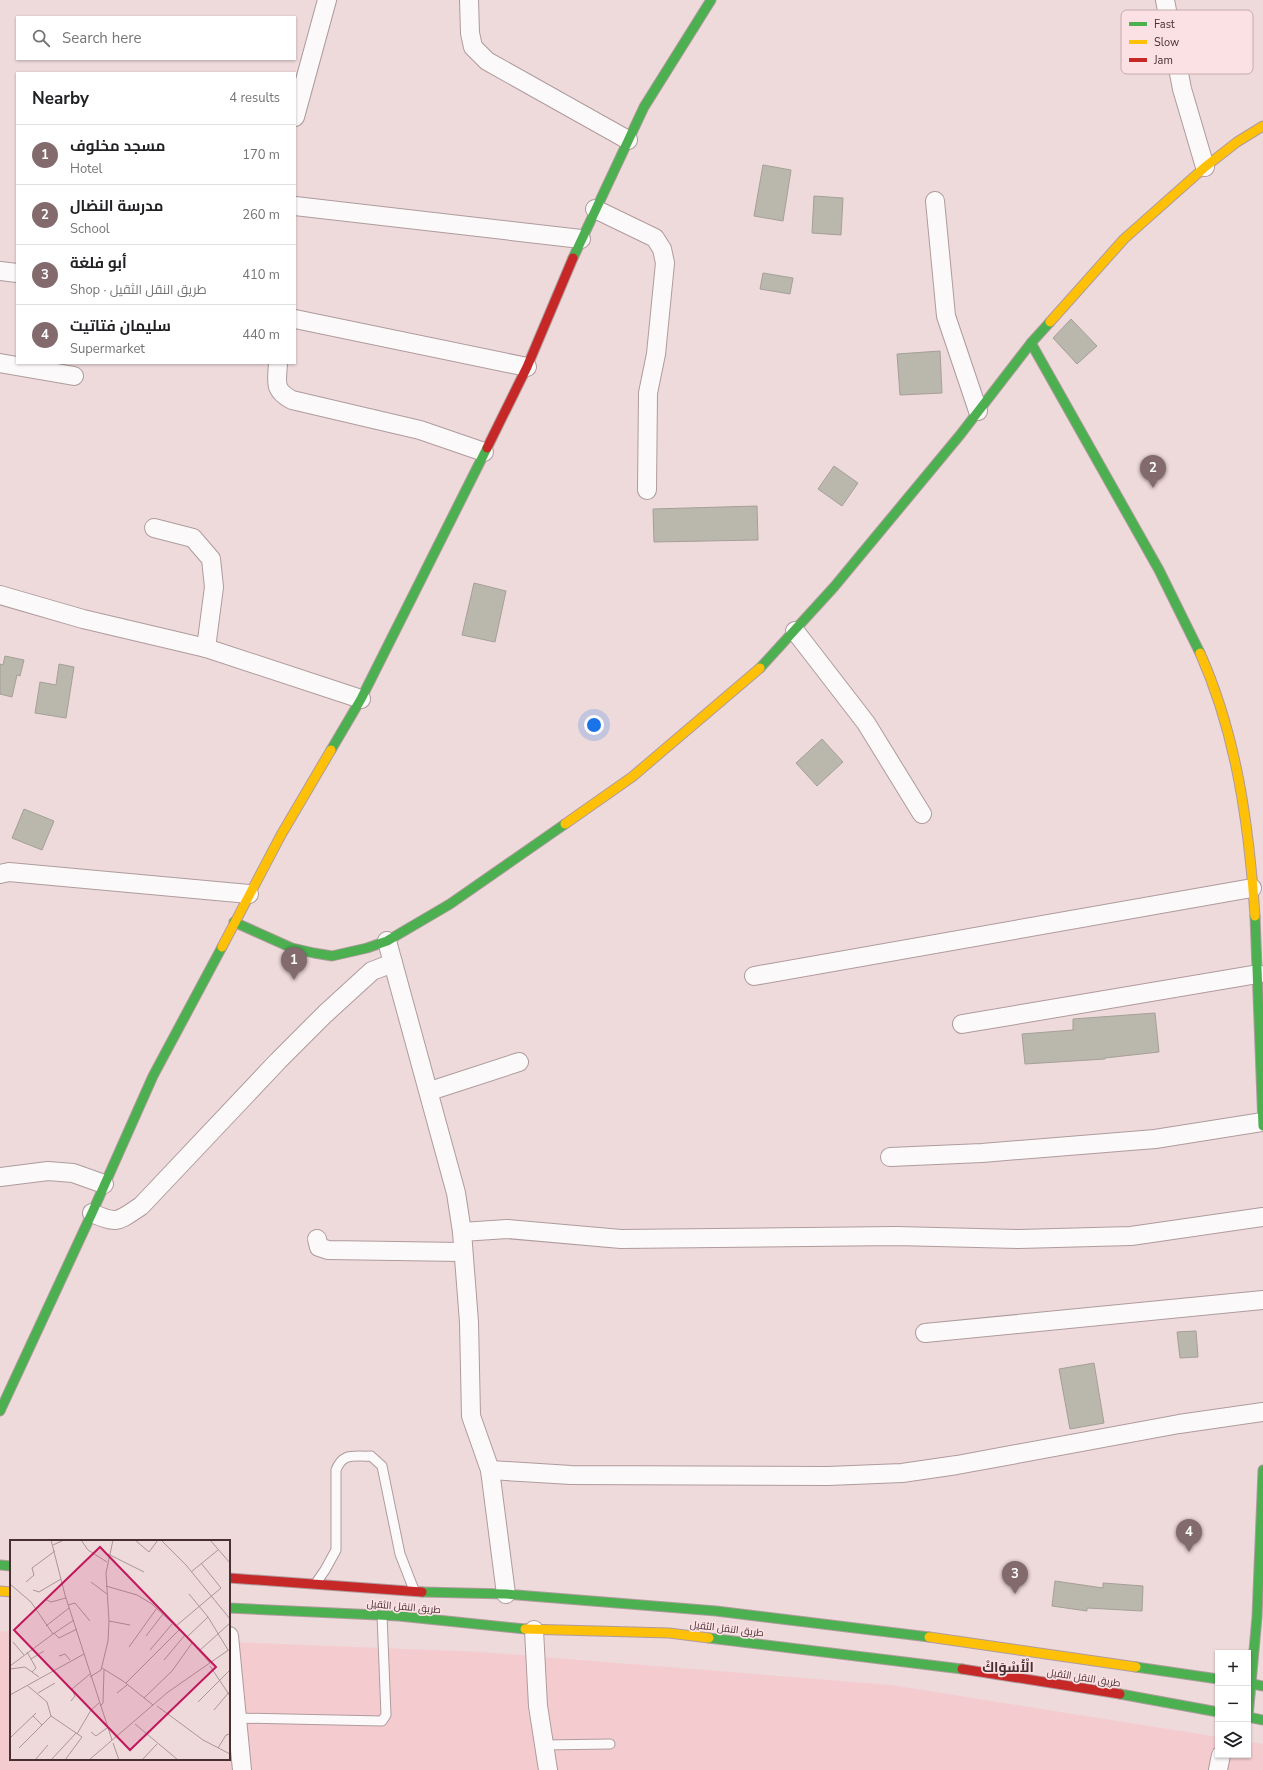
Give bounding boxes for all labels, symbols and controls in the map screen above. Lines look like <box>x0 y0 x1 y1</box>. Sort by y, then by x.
legend <box>1121 10 1253 74</box>
search box <box>16 16 296 60</box>
text: Fast <box>1154 17 1175 32</box>
icon: search <box>30 27 52 49</box>
text: Search here <box>62 28 142 48</box>
text: Slow <box>1154 35 1179 50</box>
text: Jam <box>1153 53 1173 68</box>
text: Nearby <box>32 87 89 110</box>
text: 4 results <box>229 89 280 107</box>
text: مسجد مخلوف <box>70 136 165 156</box>
text: 1 <box>41 146 49 164</box>
text: 170 m <box>242 146 280 164</box>
text: Hotel <box>70 160 102 178</box>
text: مدرسة النضال <box>70 196 163 216</box>
text: 2 <box>41 206 49 224</box>
text: 260 m <box>242 206 280 224</box>
text: School <box>70 220 110 238</box>
text: أبو فلغة <box>70 253 127 273</box>
text: 3 <box>41 266 49 284</box>
text: 410 m <box>242 266 280 284</box>
text: Shop · طريق النقل الثقيل <box>70 281 207 299</box>
text: سليمان فتاتيت <box>70 316 171 336</box>
text: 4 <box>41 326 49 344</box>
text: 440 m <box>242 326 280 344</box>
text: Supermarket <box>70 340 145 358</box>
pin: 2 <box>1140 455 1166 488</box>
your location <box>584 715 604 735</box>
pin: 1 <box>281 947 307 980</box>
pin: 4 <box>1176 1519 1202 1552</box>
inset map <box>10 1540 230 1760</box>
pin: 3 <box>1002 1561 1028 1594</box>
street label: طريق النقل الثقيل <box>366 1597 442 1617</box>
street label: طريق النقل الثقيل <box>689 1618 765 1640</box>
map controls <box>1215 1650 1251 1758</box>
button: + <box>1215 1650 1251 1686</box>
district label: الْأَسْوَاكْ <box>982 1658 1034 1677</box>
street label: طريق النقل الثقيل <box>1046 1665 1122 1691</box>
button: − <box>1215 1686 1251 1722</box>
button: layers <box>1215 1722 1251 1758</box>

